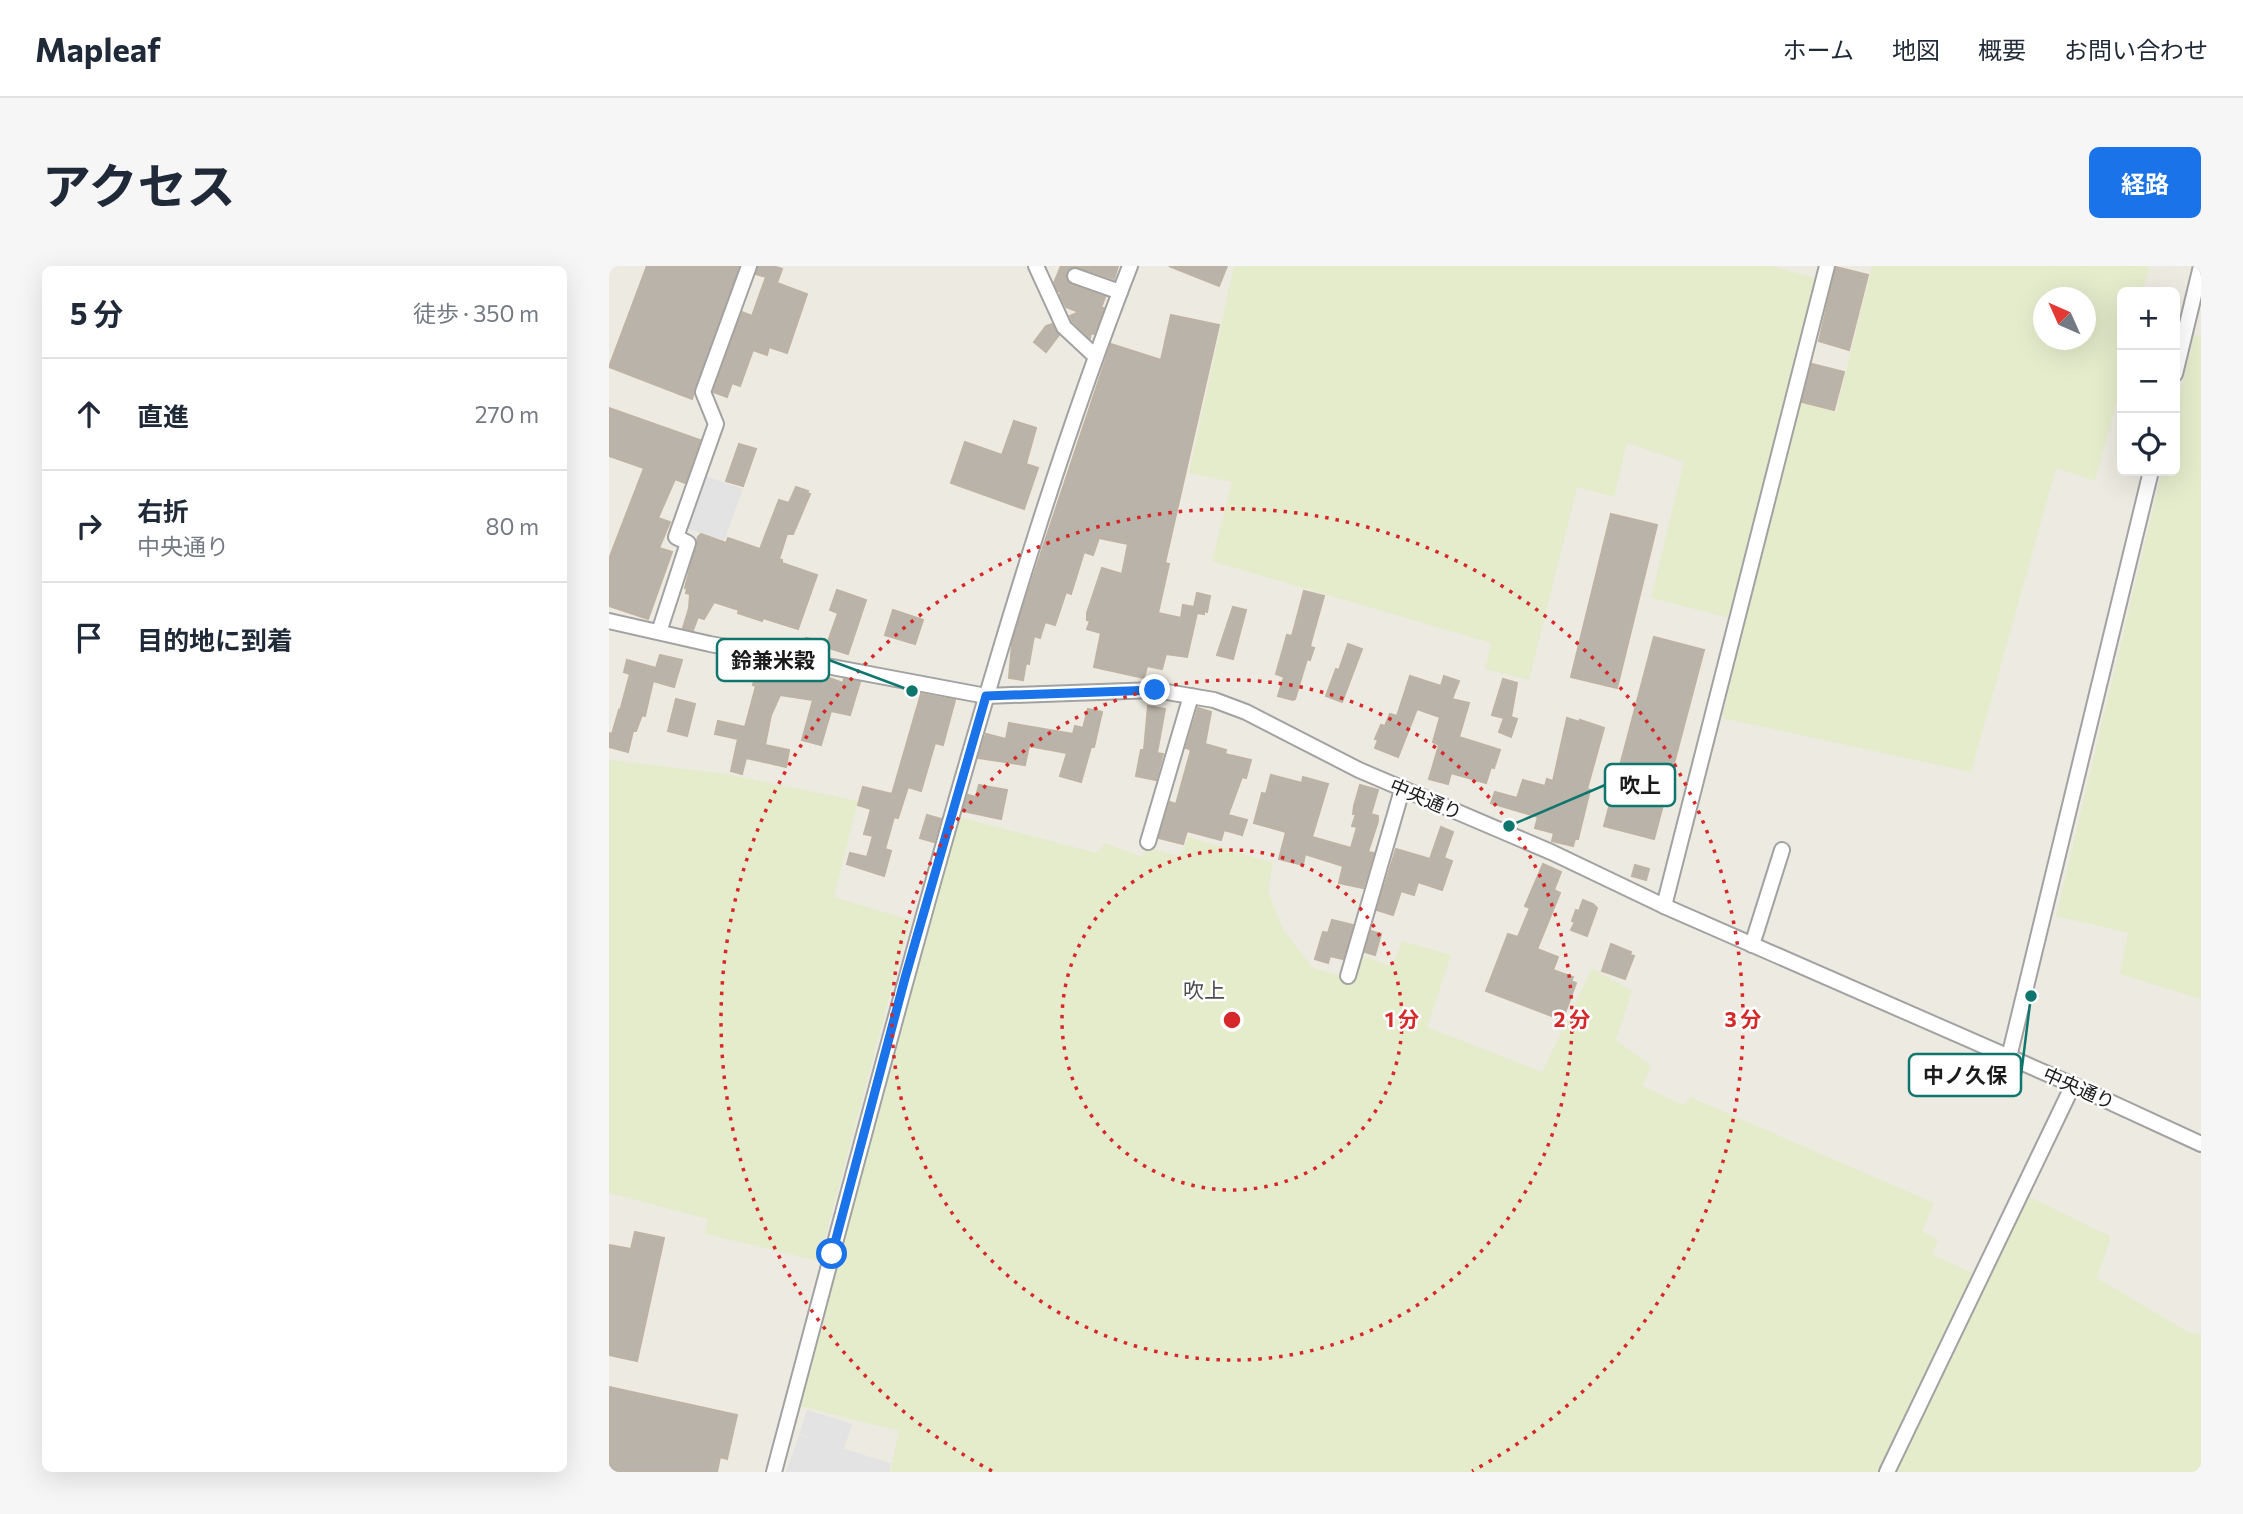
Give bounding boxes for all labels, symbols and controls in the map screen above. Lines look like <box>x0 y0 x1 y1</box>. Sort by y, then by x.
text: Mapleaf <box>35 28 161 69</box>
text: ホーム <box>1783 35 1854 64</box>
text: 地図 <box>1892 35 1940 64</box>
text: 概要 <box>1978 35 2026 64</box>
text: お問い合わせ <box>2064 35 2208 64</box>
button: 経路 <box>2089 147 2201 218</box>
text: アクセス <box>42 154 236 214</box>
north arrow <box>2033 287 2096 350</box>
map controls <box>2117 287 2180 476</box>
button: + <box>2117 287 2180 350</box>
text: 5 分 <box>70 294 123 331</box>
text: 徒歩 · 350 m <box>413 299 539 327</box>
button: − <box>2117 350 2180 413</box>
icon: ahead <box>70 395 108 433</box>
text: 直進 <box>137 400 189 431</box>
text: 270 m <box>475 400 539 428</box>
button: locate <box>2117 413 2180 476</box>
text: 右折 <box>137 495 189 526</box>
icon: right <box>70 507 108 545</box>
text: 80 m <box>486 512 539 540</box>
text: 中央通り <box>137 532 229 560</box>
icon: arrive <box>70 619 108 657</box>
text: 目的地に到着 <box>137 624 293 655</box>
callout: 鈴兼米穀 <box>717 639 829 681</box>
text: 鈴兼米穀 <box>731 647 815 672</box>
route end <box>1139 674 1170 705</box>
callout: 吹上 <box>1605 764 1675 806</box>
text: 吹上 <box>1619 772 1661 797</box>
street label: 中央通り <box>1387 773 1466 824</box>
district label: 吹上 <box>1183 977 1225 1002</box>
text: 1 分 <box>1385 1006 1419 1031</box>
text: 2 分 <box>1554 1006 1590 1031</box>
text: 3 分 <box>1724 1006 1762 1031</box>
centre of rings <box>1220 1008 1244 1032</box>
callout: 中ノ久保 <box>1909 1054 2021 1096</box>
text: 中ノ久保 <box>1923 1062 2008 1087</box>
street label: 中央通り <box>2040 1062 2119 1114</box>
route start <box>816 1238 847 1269</box>

